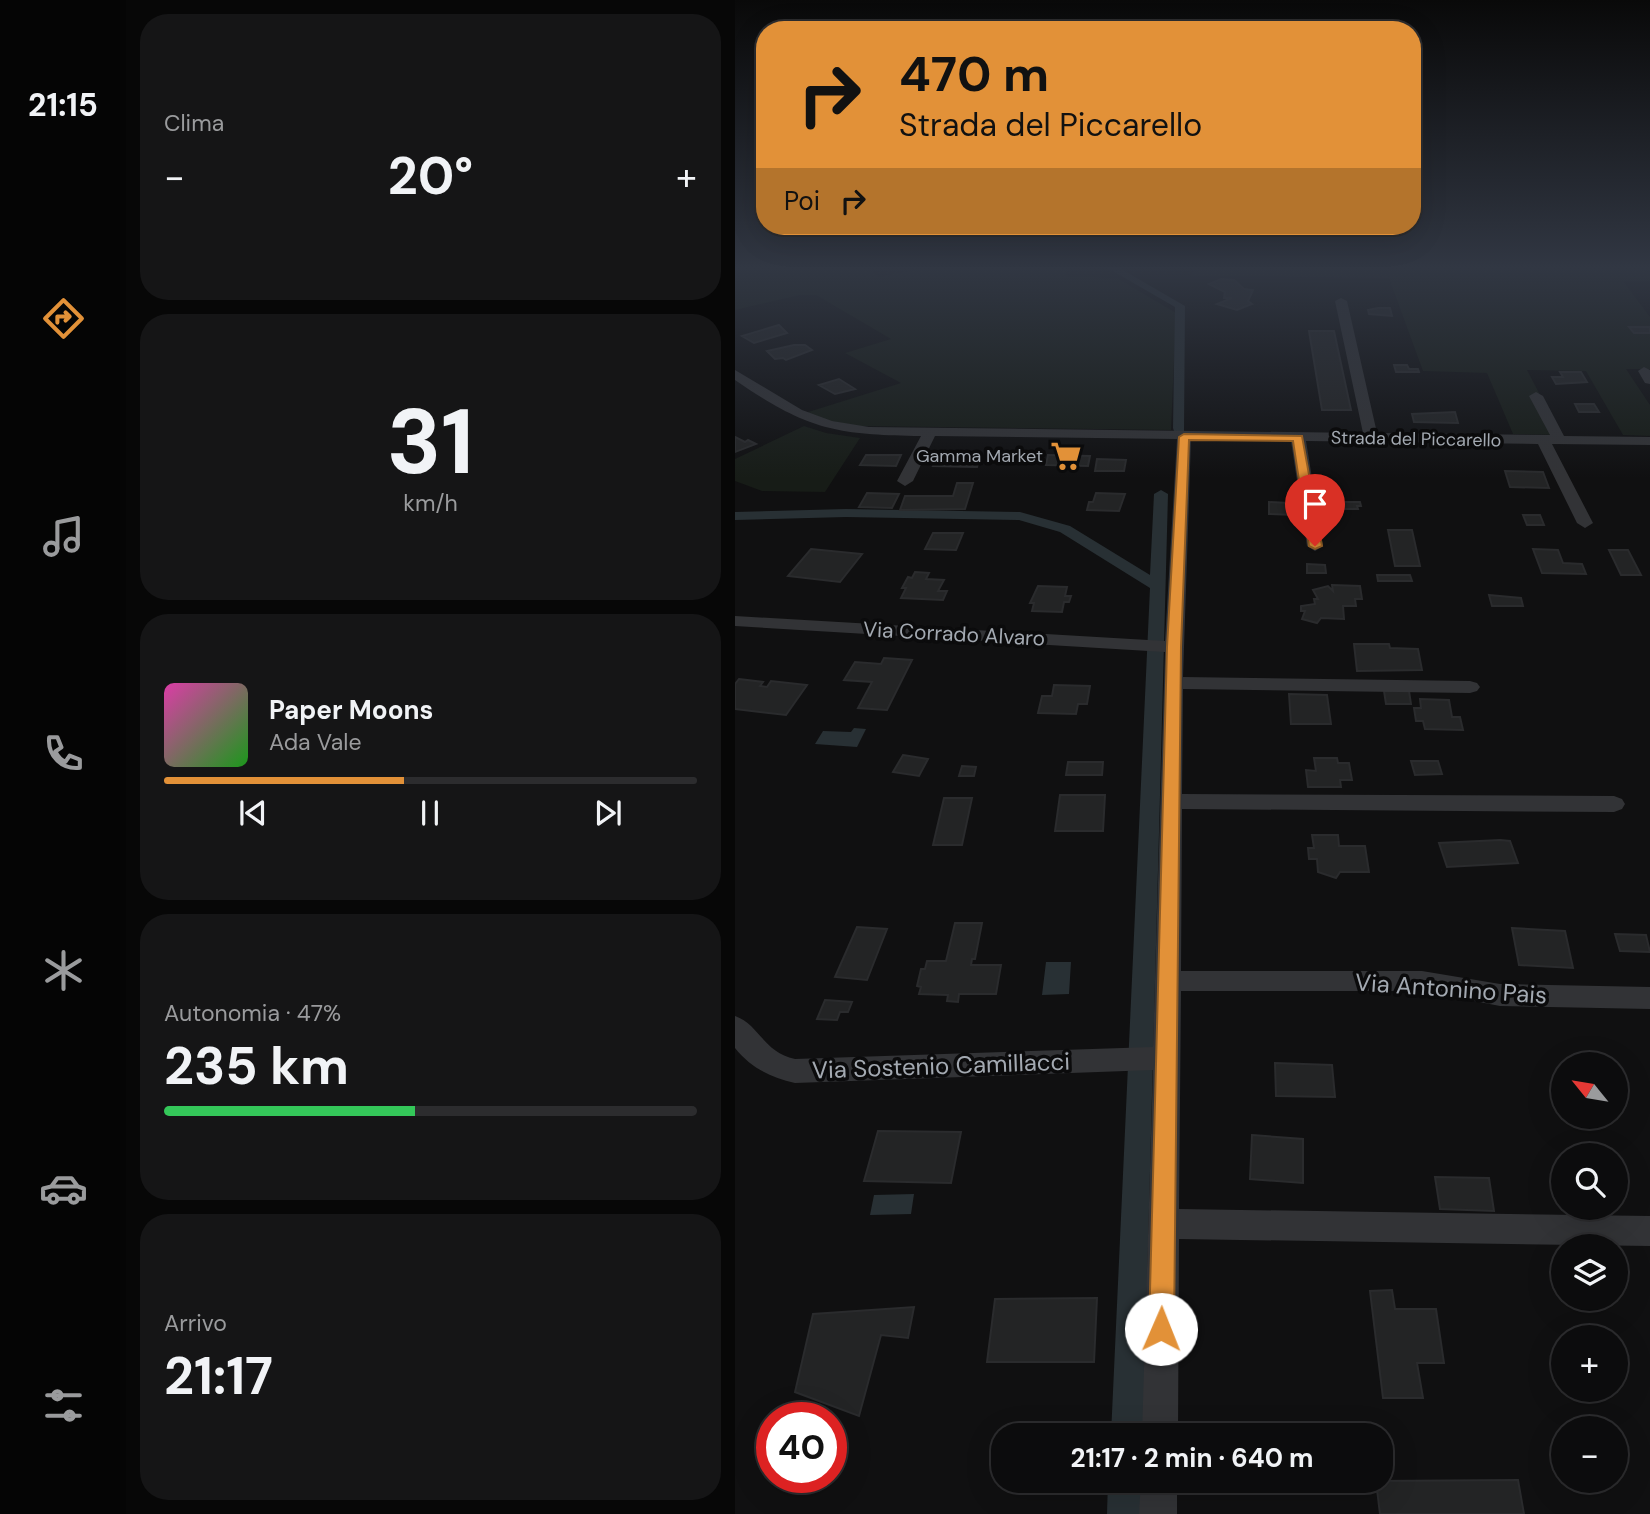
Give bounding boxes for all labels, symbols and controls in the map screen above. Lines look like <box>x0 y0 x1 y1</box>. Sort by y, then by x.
text: 470 m <box>899 42 1049 106</box>
icon: right <box>784 49 875 140</box>
text: 21:15 <box>28 84 98 126</box>
text: Strada del Piccarello <box>899 104 1202 146</box>
text: Clima <box>164 108 224 138</box>
text: 20° <box>388 142 473 210</box>
text: − <box>164 152 185 202</box>
text: + <box>676 152 697 202</box>
icon: right <box>834 182 872 220</box>
text: Poi <box>784 184 820 218</box>
icon: directions <box>39 294 88 343</box>
text: 31 <box>387 383 474 501</box>
street label: Strada del Piccarello <box>1331 426 1501 452</box>
supermarket icon: Gamma Market <box>1049 439 1083 473</box>
place label: Gamma Market <box>916 444 1043 468</box>
pin <box>1285 474 1345 546</box>
icon: arrive <box>1296 485 1334 523</box>
text: km/h <box>403 488 458 518</box>
icon: music <box>39 512 88 561</box>
street label: Via Corrado Alvaro <box>862 615 1046 653</box>
text: Paper Moons <box>269 693 433 727</box>
text: Ada Vale <box>269 727 362 757</box>
icon: phone <box>39 729 88 778</box>
icon: previous <box>234 794 272 832</box>
icon: pause <box>411 794 449 832</box>
icon: next <box>589 794 627 832</box>
icon: climate <box>39 946 88 995</box>
street label: Via Antonino Pais <box>1354 966 1548 1011</box>
text: Autonomia · 47% <box>164 998 341 1028</box>
text: 235 km <box>164 1032 349 1100</box>
street label: Via Sostenio Camillacci <box>811 1046 1071 1085</box>
north arrow <box>1551 1052 1627 1129</box>
map controls <box>1551 1052 1628 1493</box>
button: search <box>1551 1143 1628 1220</box>
icon: car <box>39 1164 88 1213</box>
button: layers <box>1551 1234 1628 1311</box>
position arrow <box>1124 1292 1198 1366</box>
text: Arrivo <box>164 1308 227 1338</box>
button: + <box>1551 1325 1628 1402</box>
text: 21:17 <box>164 1342 273 1410</box>
icon: filters <box>39 1381 88 1430</box>
speed limit sign: 40 <box>756 1402 847 1493</box>
button: − <box>1551 1416 1628 1493</box>
text: 21:17 · 2 min · 640 m <box>1070 1441 1314 1475</box>

